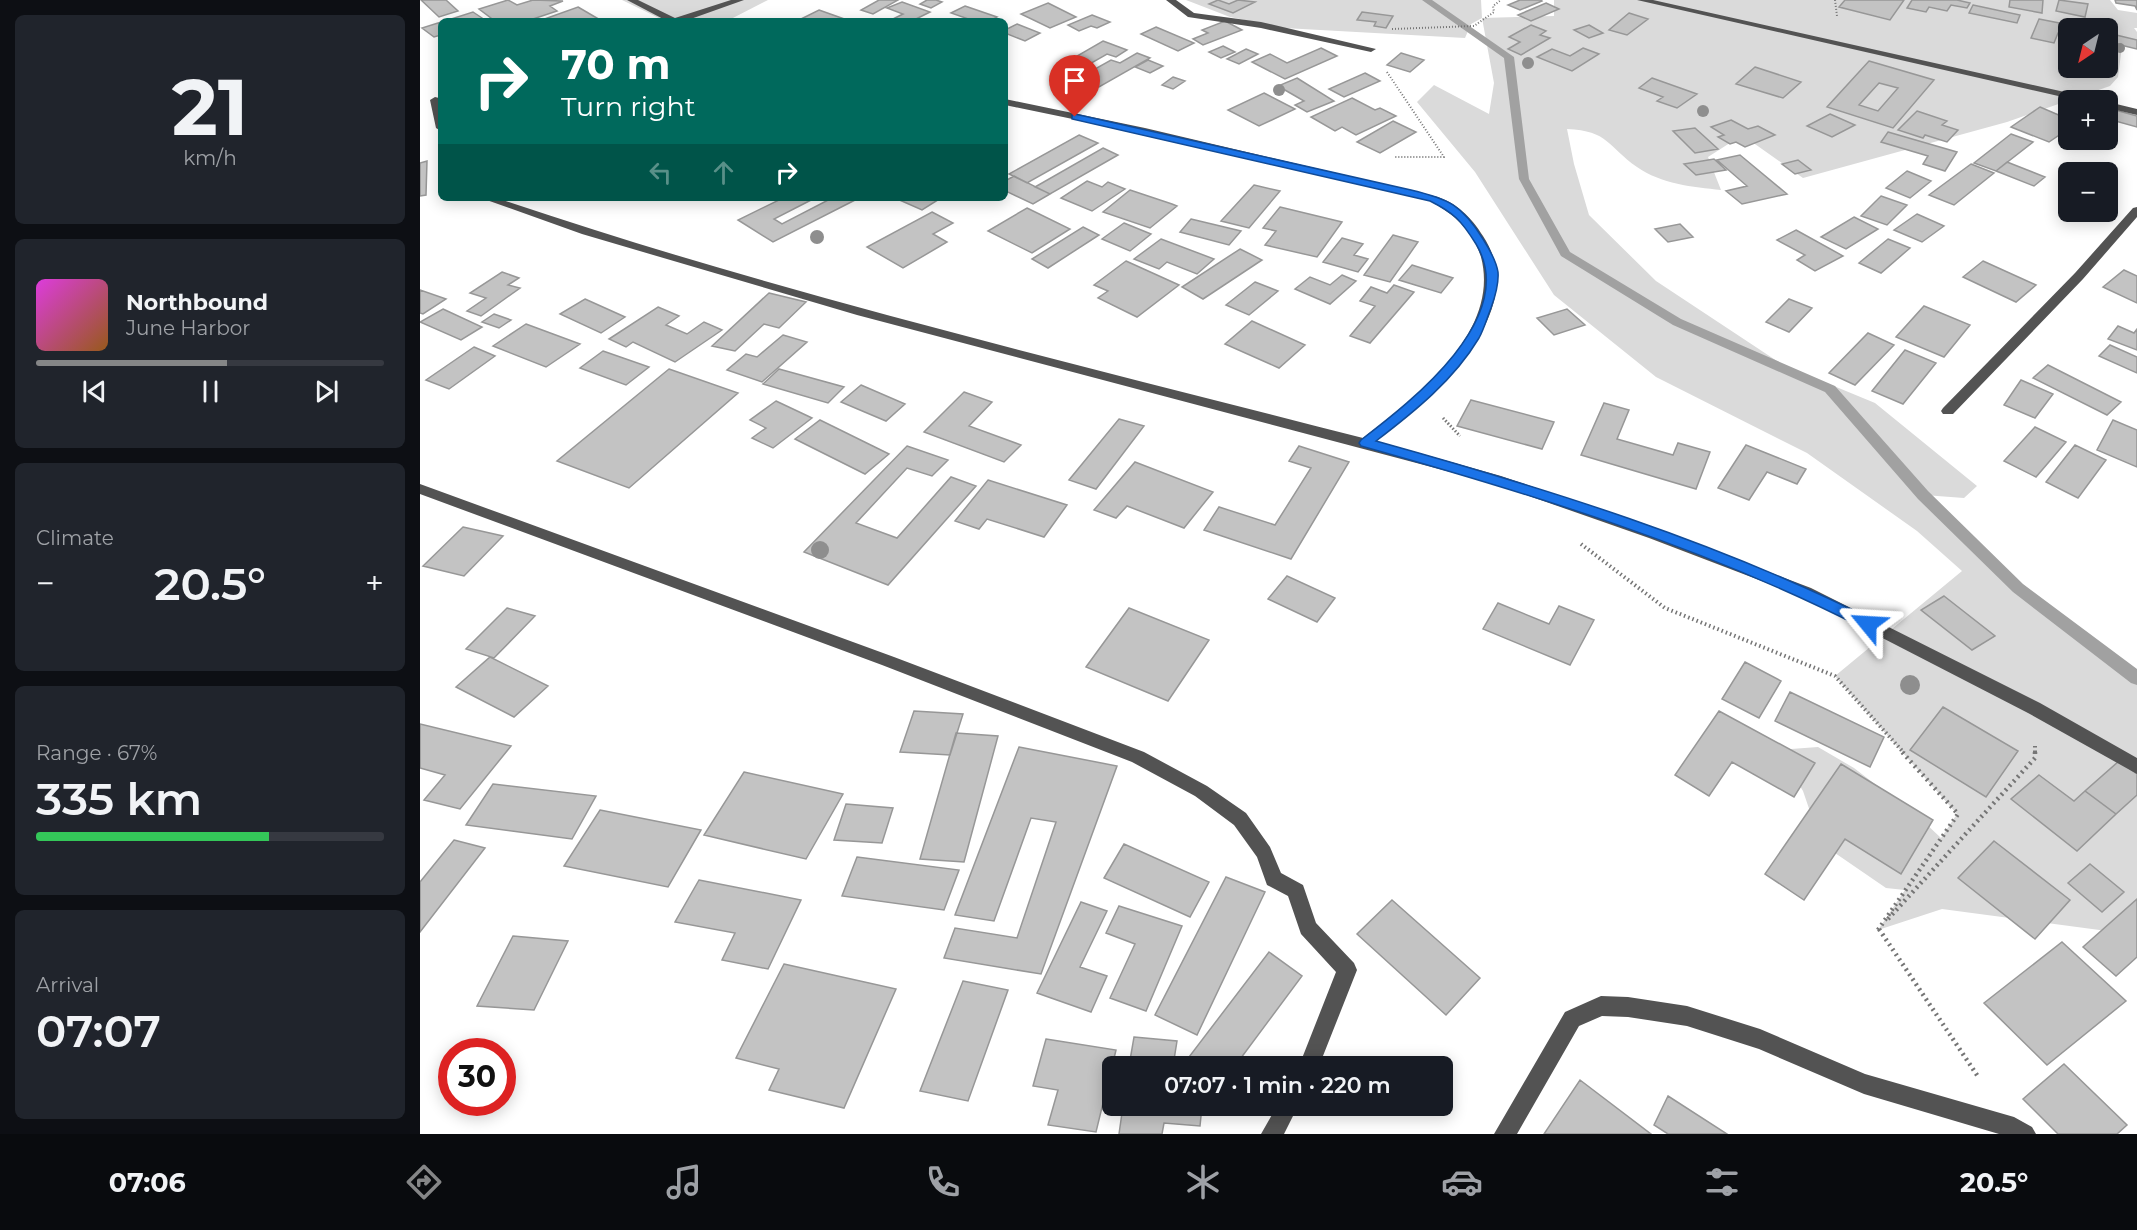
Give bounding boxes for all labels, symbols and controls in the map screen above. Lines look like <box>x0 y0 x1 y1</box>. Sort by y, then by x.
north arrow <box>2058 18 2118 78</box>
map controls <box>2058 18 2118 222</box>
text: 70 m <box>561 38 671 90</box>
icon: right <box>462 42 540 120</box>
pin <box>1049 55 1100 117</box>
text: 21 <box>172 59 248 155</box>
icon: arrive <box>1058 64 1091 97</box>
text: Turn right <box>561 90 696 123</box>
button: + <box>2058 90 2118 150</box>
text: km/h <box>183 146 237 170</box>
icon: left <box>644 156 677 189</box>
icon: ahead <box>707 156 740 189</box>
icon: right <box>770 156 803 189</box>
button: − <box>2058 162 2118 222</box>
text: Northbound <box>126 289 268 316</box>
text: June Harbor <box>126 316 250 340</box>
icon: previous <box>78 375 111 408</box>
icon: pause <box>194 375 227 408</box>
icon: next <box>310 375 343 408</box>
text: Climate <box>36 526 114 550</box>
text: 20.5° <box>154 556 266 611</box>
text: − <box>36 563 55 603</box>
text: + <box>365 563 384 603</box>
position arrow <box>1836 592 1900 656</box>
text: Range · 67% <box>36 741 157 765</box>
text: 335 km <box>36 771 202 826</box>
text: Arrival <box>36 973 99 997</box>
text: 07:07 <box>36 1003 161 1058</box>
speed limit sign: 30 <box>438 1038 516 1116</box>
text: 07:07 · 1 min · 220 m <box>1164 1072 1391 1099</box>
icon: directions <box>403 1161 445 1203</box>
icon: music <box>663 1161 705 1203</box>
icon: phone <box>922 1161 964 1203</box>
icon: climate <box>1182 1161 1224 1203</box>
icon: car <box>1441 1161 1483 1203</box>
icon: filters <box>1701 1161 1743 1203</box>
text: 07:06 <box>109 1166 186 1199</box>
text: 20.5° <box>1960 1166 2028 1199</box>

